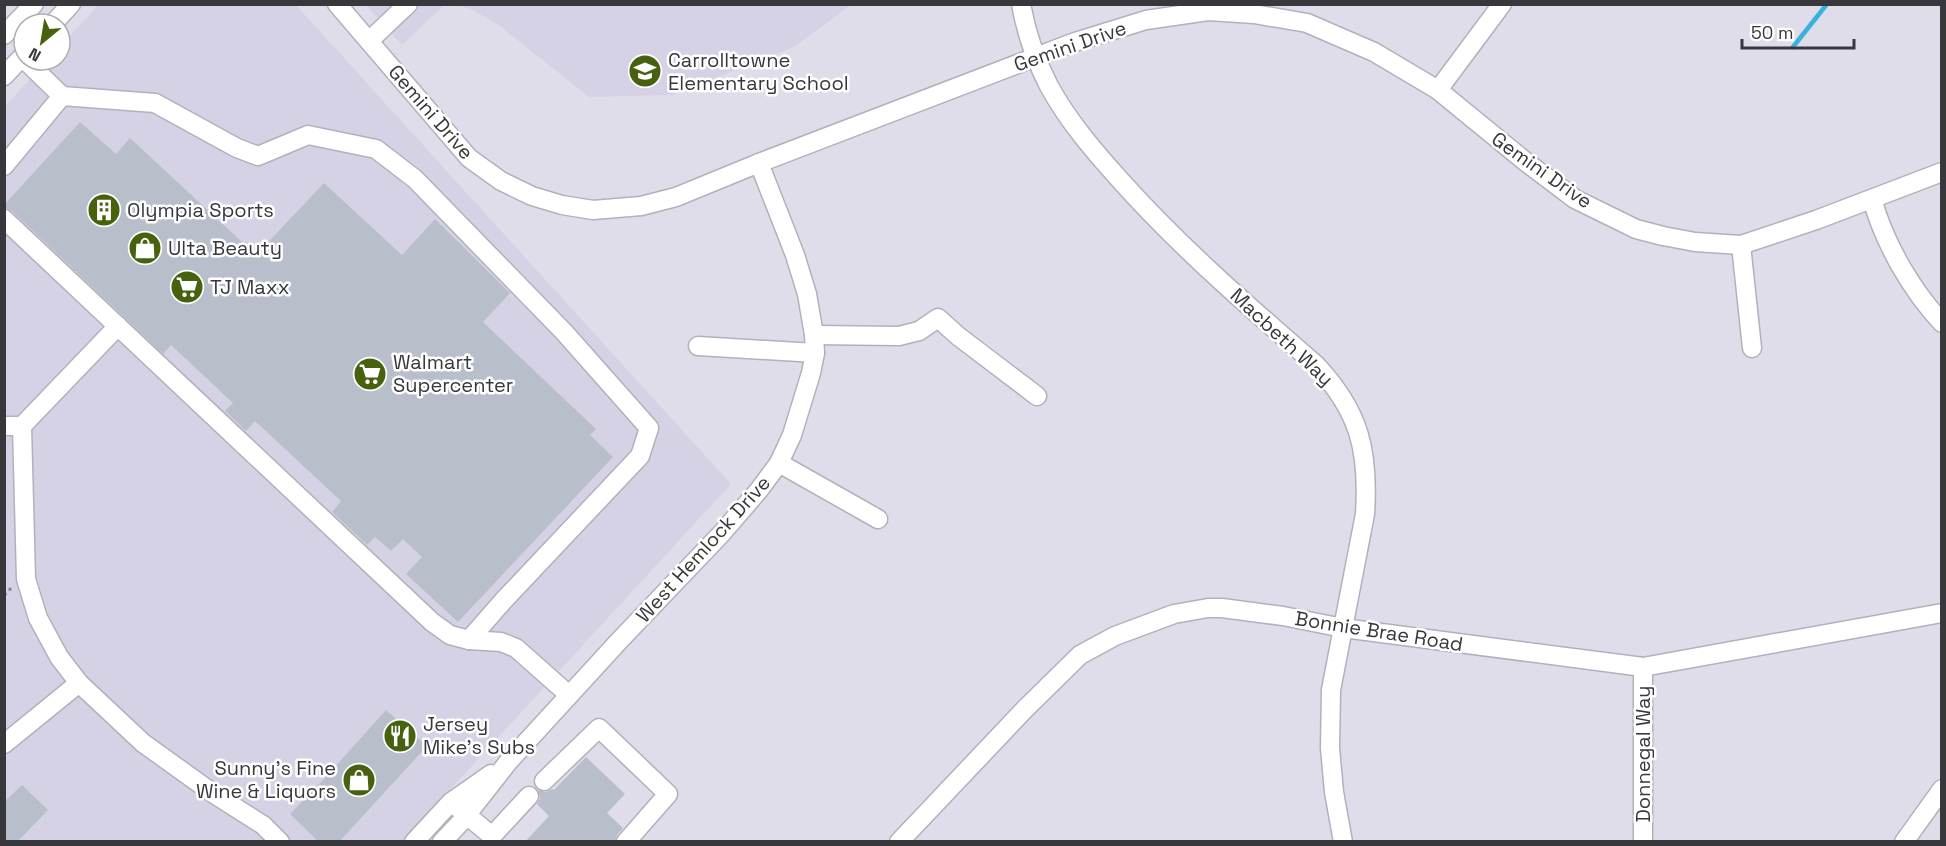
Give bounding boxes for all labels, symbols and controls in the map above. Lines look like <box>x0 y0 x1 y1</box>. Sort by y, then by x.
north arrow <box>12 12 72 72</box>
scale bar <box>1742 12 1854 50</box>
street label: Gemini Drive <box>1010 15 1130 77</box>
text: 50 m <box>1751 21 1793 44</box>
text: N <box>25 43 45 66</box>
place label: Carrolltowne Elementary School <box>668 47 849 96</box>
school or university icon: Carrolltowne Elementary School <box>627 53 663 89</box>
street label: Gemini Drive <box>383 59 479 165</box>
street label: Gemini Drive <box>1486 126 1598 214</box>
building icon: Olympia Sports <box>86 192 122 228</box>
place label: Olympia Sports <box>127 197 274 223</box>
shop icon: Ulta Beauty <box>127 230 163 266</box>
place label: Ulta Beauty <box>168 235 282 261</box>
supermarket icon: TJ Maxx <box>169 269 205 305</box>
place label: TJ Maxx <box>210 274 290 300</box>
street label: Macbeth Way <box>1225 282 1339 392</box>
place label: Walmart Supercenter <box>393 349 513 398</box>
supermarket icon: Walmart Supercenter <box>352 356 388 392</box>
street label: West Hemlock Drive <box>630 470 776 628</box>
street label: Bonnie Brae Road <box>1293 605 1465 657</box>
street label: Donnegal Way <box>1630 686 1656 823</box>
place label: Jersey Mike's Subs <box>423 711 535 760</box>
restaurant icon: Jersey Mike's Subs <box>382 718 418 754</box>
place label: Sunny's Fine Wine & Liquors <box>196 755 336 804</box>
shop icon: Sunny's Fine Wine & Liquors <box>341 762 377 798</box>

